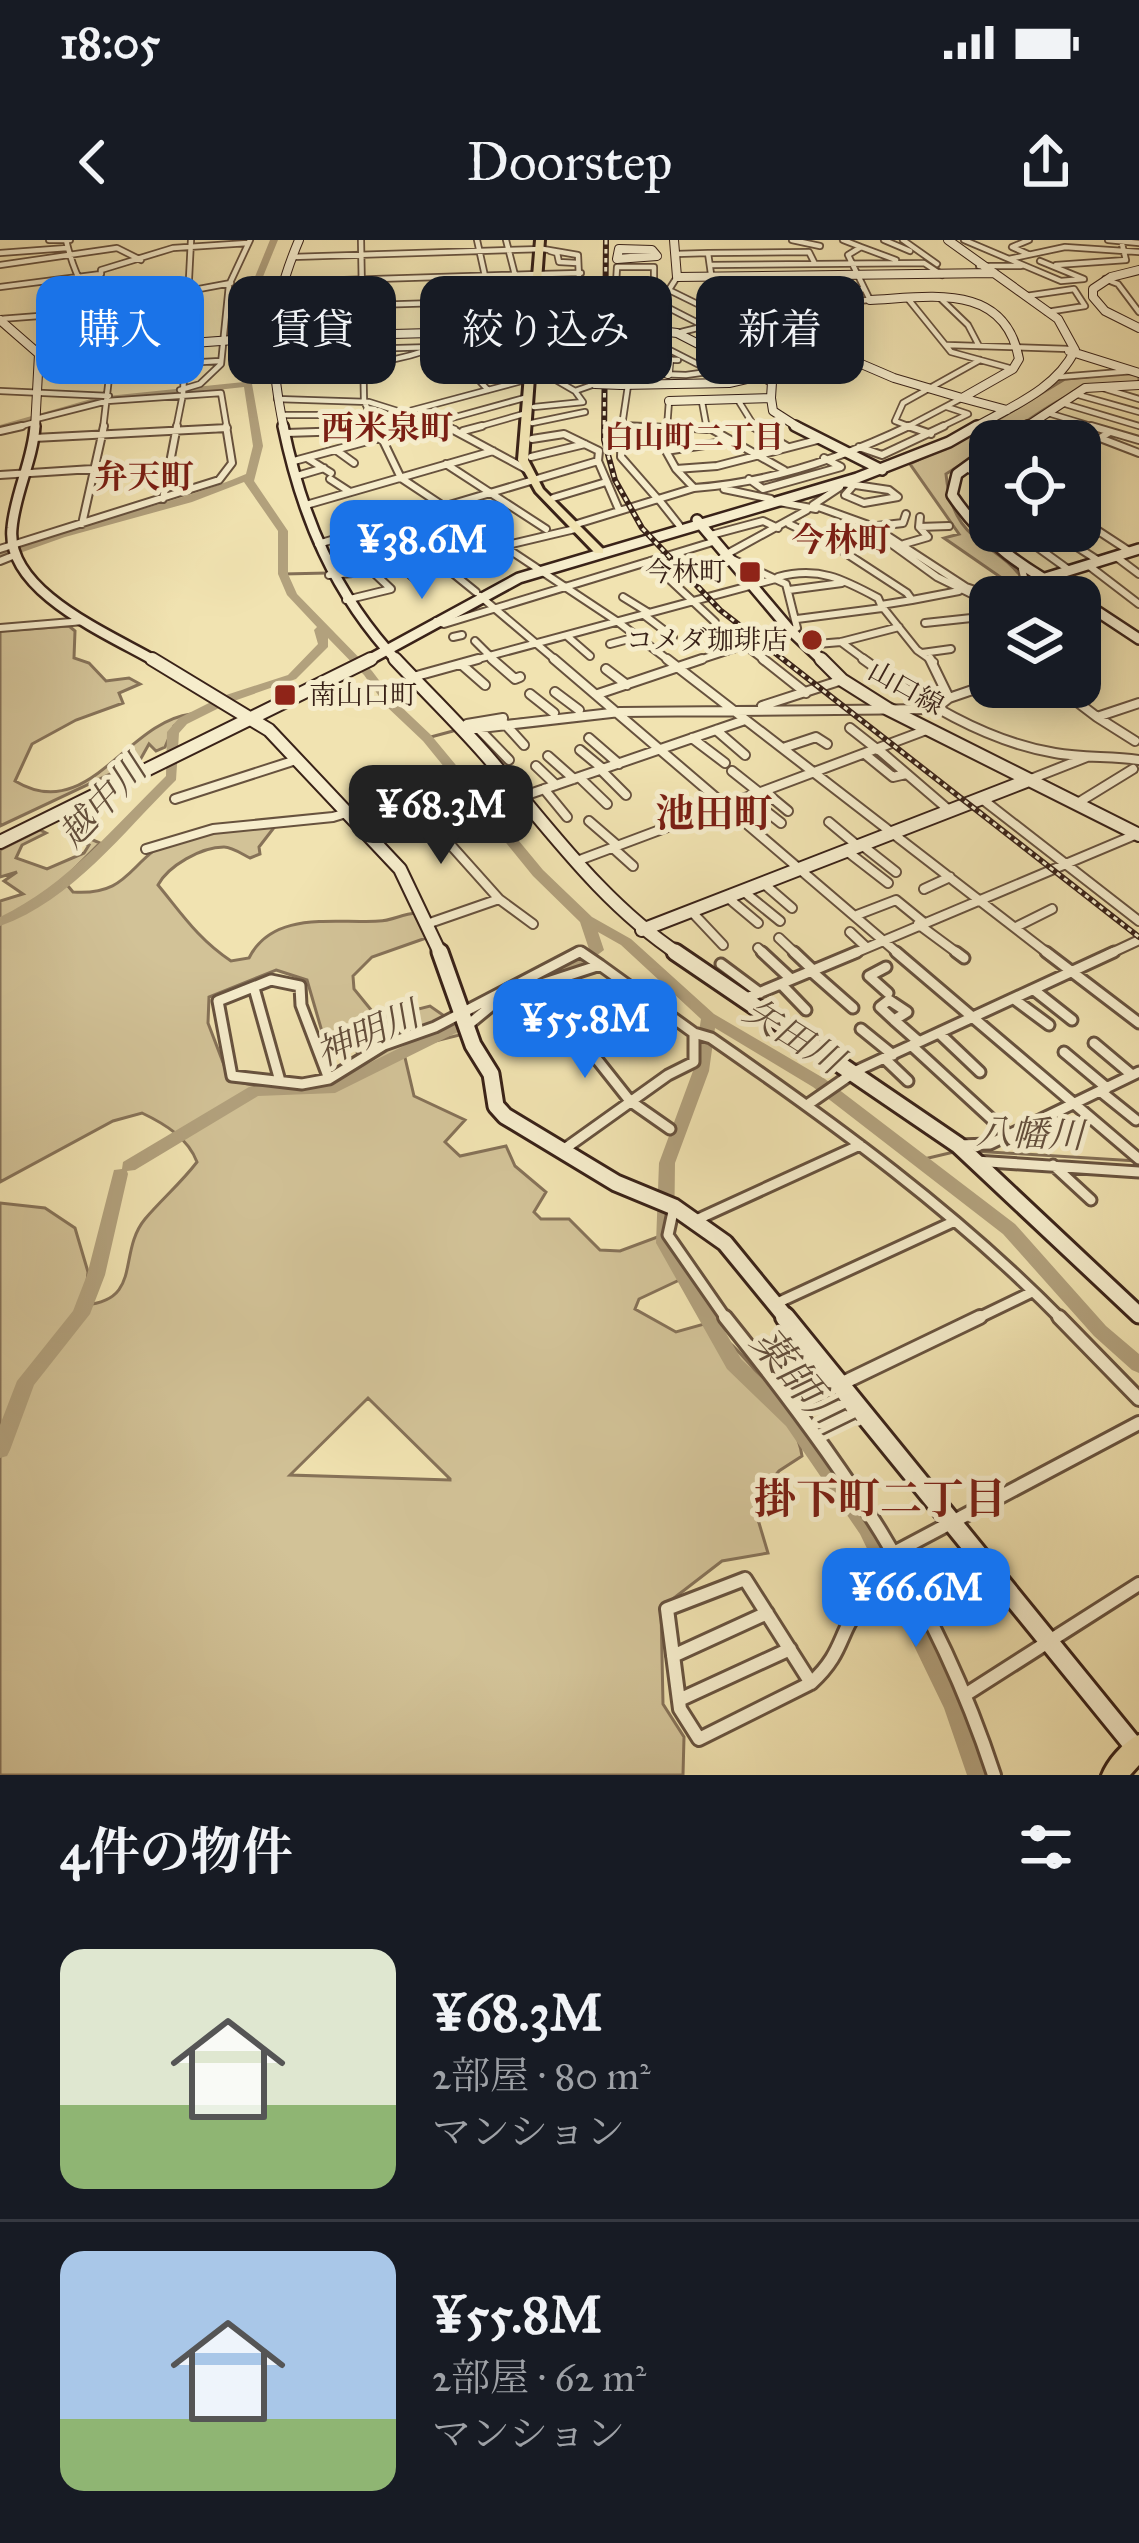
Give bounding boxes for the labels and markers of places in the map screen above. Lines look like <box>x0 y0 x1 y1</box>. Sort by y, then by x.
pin: ¥38.6M <box>324 500 520 602</box>
place label: 今林町 <box>645 555 726 588</box>
marker: 今林町 <box>737 559 763 585</box>
place label: コメダ珈琲店 <box>626 623 788 656</box>
marker: コメダ珈琲店 <box>799 627 825 653</box>
place label: 南山口町 <box>309 678 417 711</box>
marker: 南山口町 <box>272 682 298 708</box>
pin: ¥68.3M <box>343 765 539 867</box>
pin: ¥55.8M <box>487 979 683 1081</box>
pin: ¥66.6M <box>818 1548 1014 1650</box>

